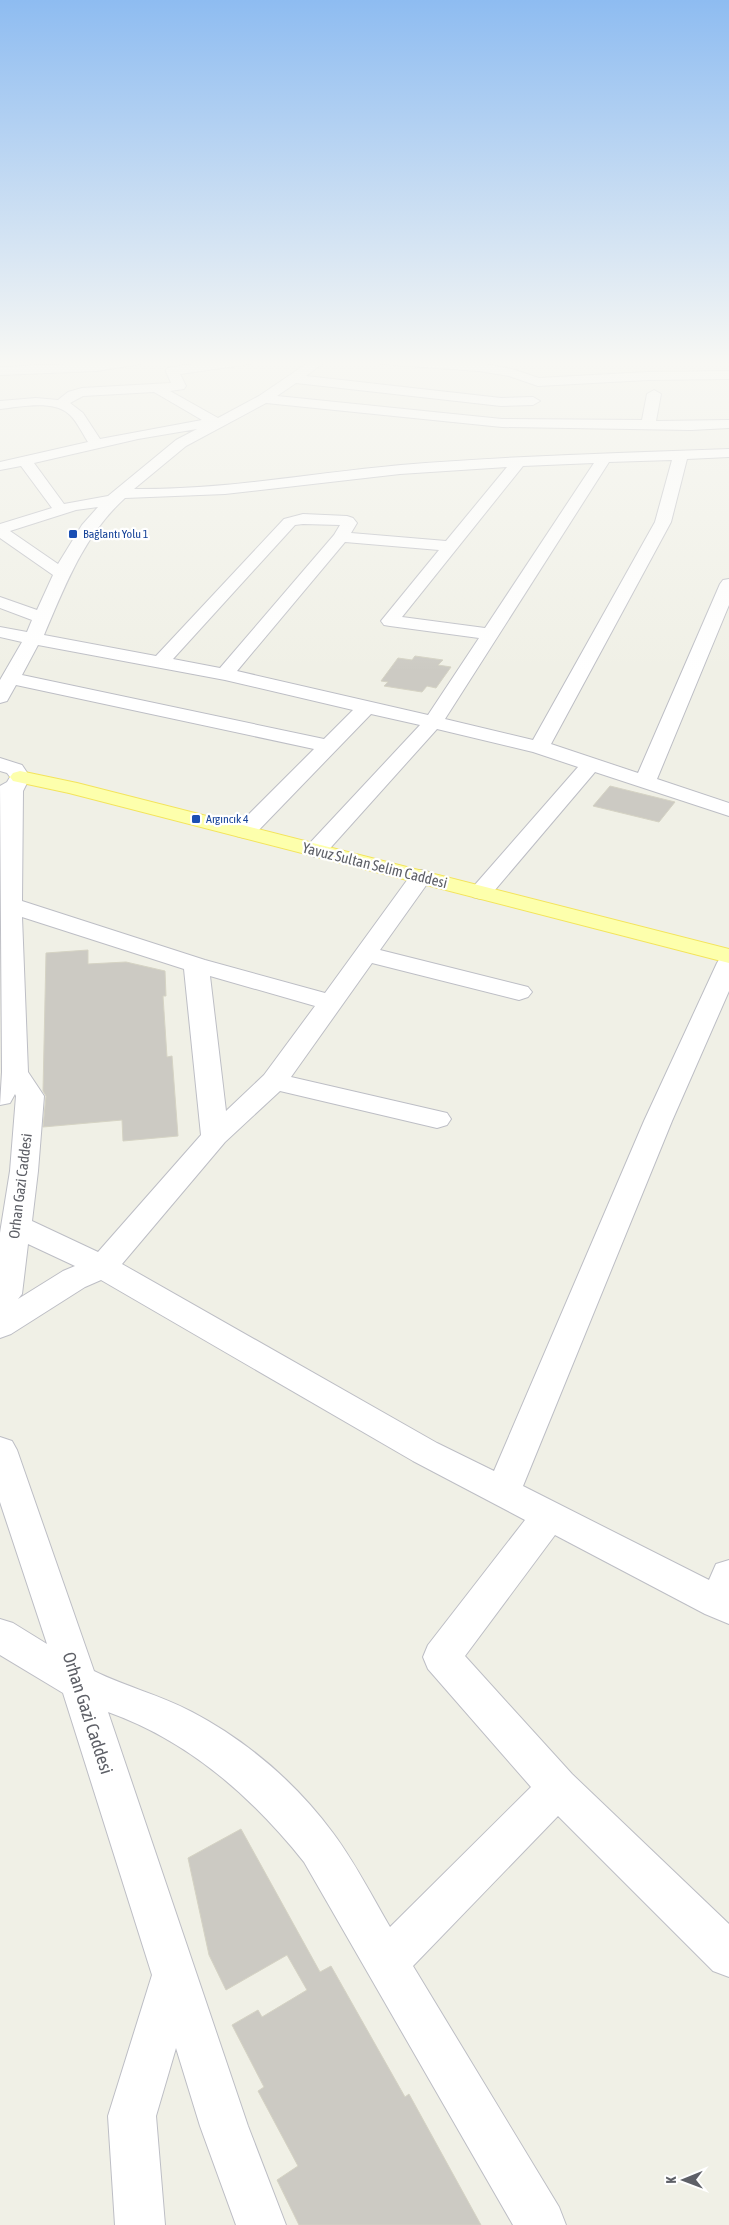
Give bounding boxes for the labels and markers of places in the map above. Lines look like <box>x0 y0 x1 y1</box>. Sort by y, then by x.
place label: Bağlantı Yolu 1 <box>83 527 149 541</box>
marker: Bağlantı Yolu 1 <box>67 528 79 540</box>
place label: Argıncık 4 <box>206 812 249 826</box>
marker: Argıncık 4 <box>190 813 202 825</box>

